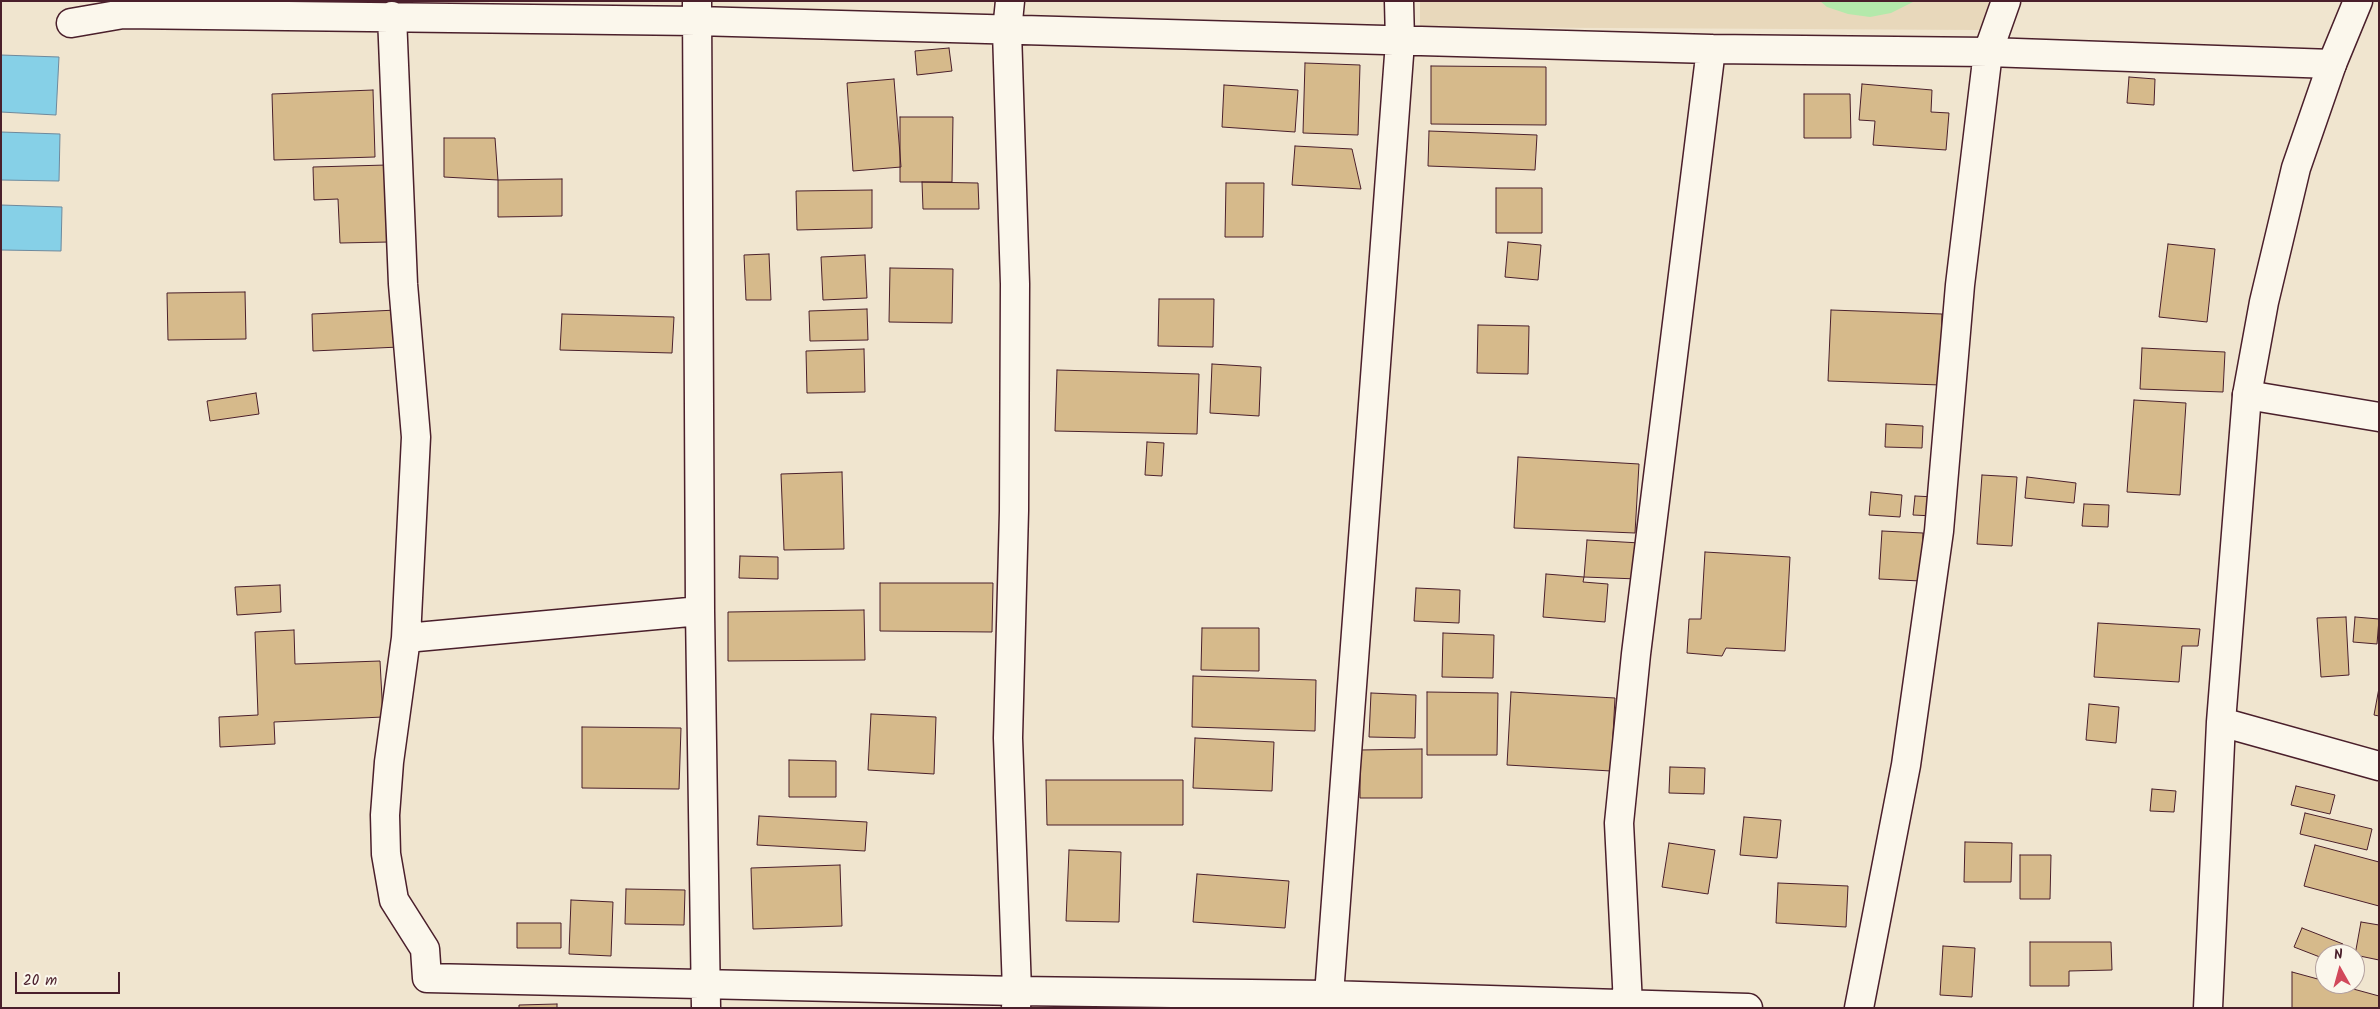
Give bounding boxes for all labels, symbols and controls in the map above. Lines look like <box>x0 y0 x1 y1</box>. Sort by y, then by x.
north arrow <box>2315 944 2365 994</box>
text: N <box>2333 944 2344 967</box>
scale bar <box>18 962 122 994</box>
text: 20 m <box>23 969 57 993</box>

